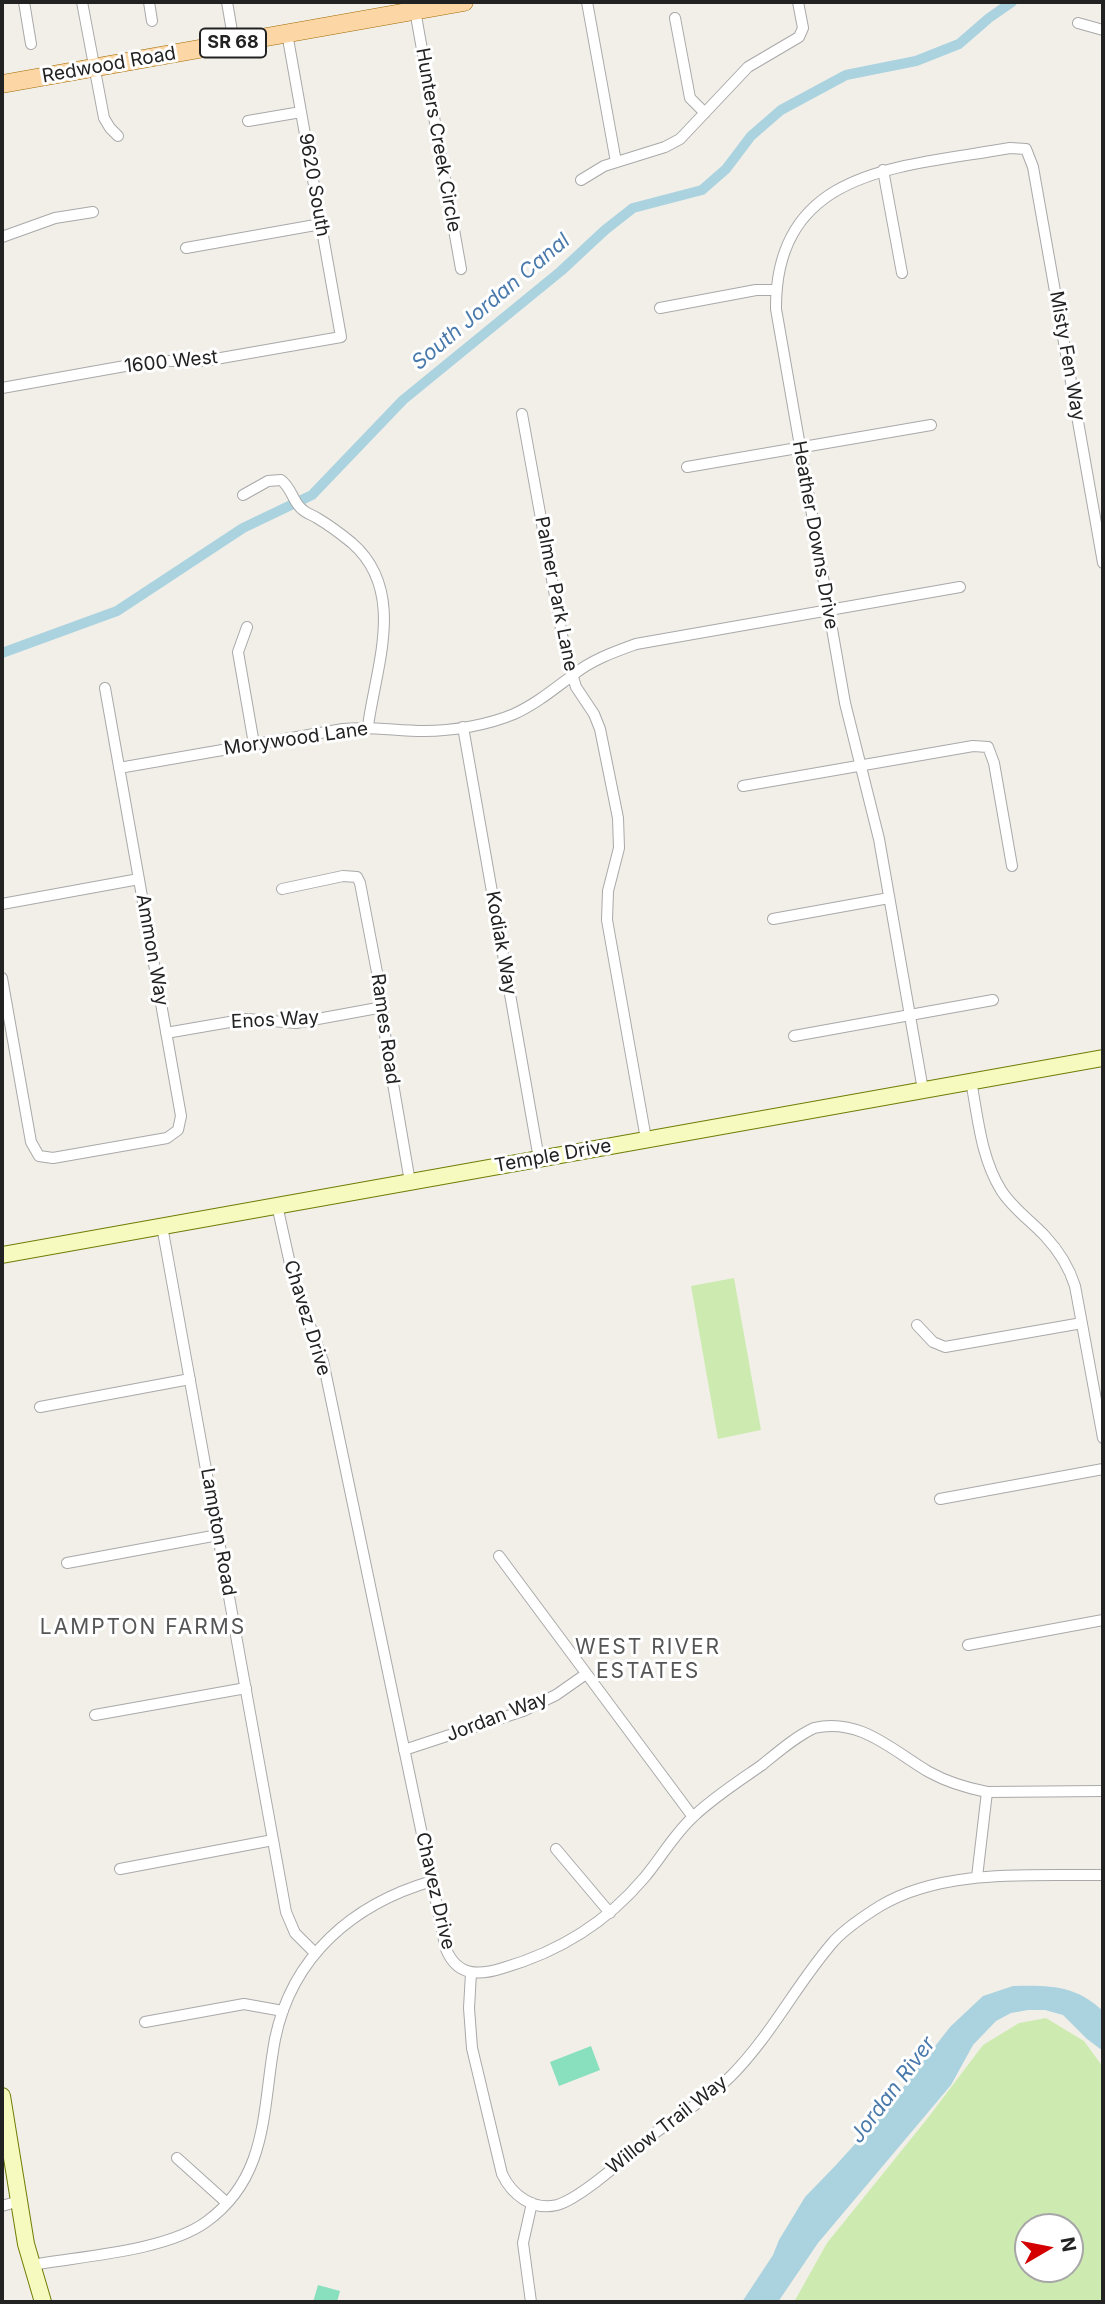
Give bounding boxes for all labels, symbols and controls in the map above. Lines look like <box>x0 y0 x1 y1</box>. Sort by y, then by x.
road number: SR 68 <box>200 28 266 58</box>
street label: Redwood Road <box>40 42 178 88</box>
street label: Hunters Creek Circle <box>411 46 465 234</box>
street label: 9620 South <box>294 131 334 239</box>
water label: South Jordan Canal <box>407 229 575 375</box>
street label: Misty Fen Way <box>1044 289 1090 423</box>
street label: 1600 West <box>123 346 219 378</box>
street label: Heather Downs Drive <box>787 439 843 631</box>
street label: Palmer Park Lane <box>530 515 582 673</box>
street label: Morywood Lane <box>222 718 370 760</box>
street label: Kodiak Way <box>481 889 521 997</box>
street label: Ammon Way <box>131 892 173 1008</box>
street label: Rames Road <box>366 972 404 1086</box>
street label: Enos Way <box>230 1006 320 1034</box>
street label: Temple Drive <box>493 1135 613 1177</box>
street label: Chavez Drive <box>279 1257 335 1379</box>
street label: Lampton Road <box>196 1466 240 1598</box>
district label: LAMPTON FARMS <box>41 1615 245 1641</box>
district label: WEST RIVER ESTATES <box>576 1635 720 1685</box>
street label: Jordan Way <box>443 1687 551 1747</box>
street label: Chavez Drive <box>410 1830 460 1952</box>
water label: Jordan River <box>845 2032 941 2148</box>
street label: Willow Trail Way <box>602 2071 732 2179</box>
north arrow <box>1014 2213 1084 2283</box>
text: N <box>1056 2235 1081 2254</box>

